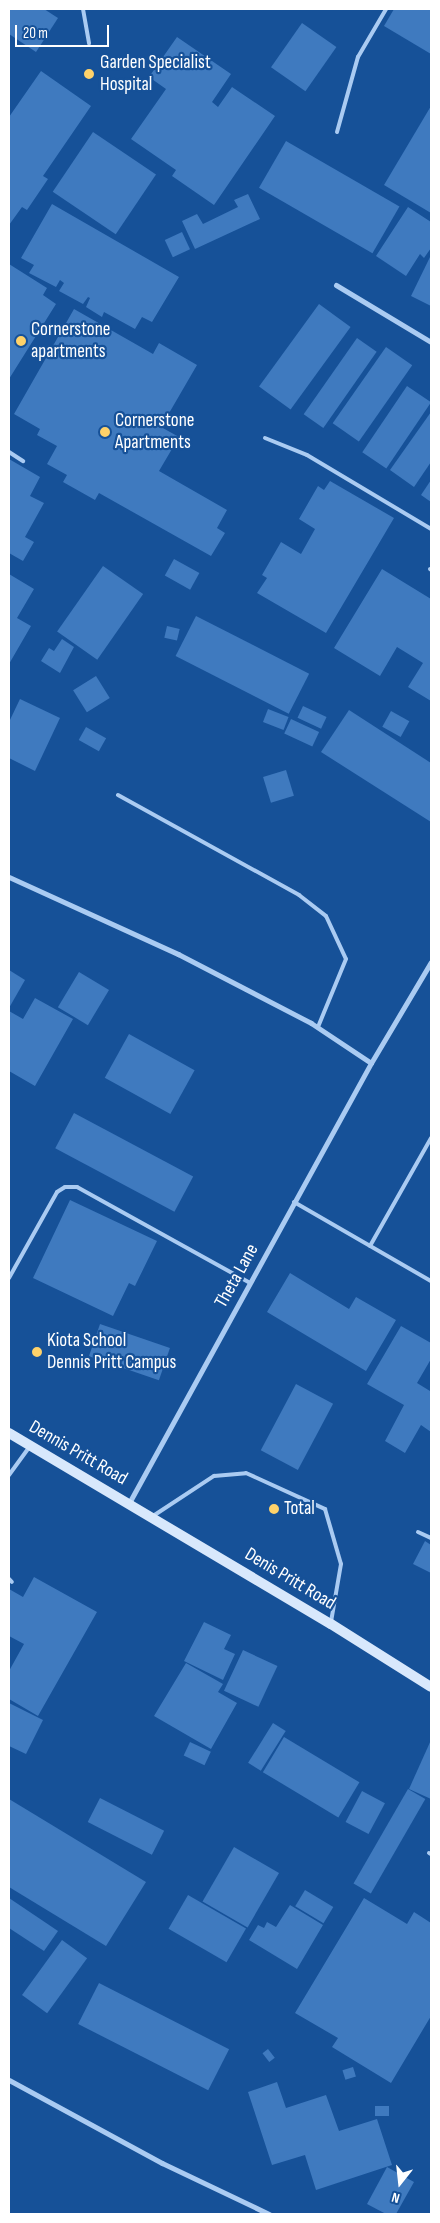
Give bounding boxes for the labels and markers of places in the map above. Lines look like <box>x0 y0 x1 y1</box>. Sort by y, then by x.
place label: Garden Specialist Hospital <box>100 52 211 96</box>
marker: Garden Specialist Hospital <box>82 67 96 81</box>
place label: Cornerstone apartments <box>31 319 110 363</box>
marker: Cornerstone apartments <box>15 335 27 347</box>
place label: Cornerstone Apartments <box>115 410 194 454</box>
marker: Cornerstone Apartments <box>99 426 111 438</box>
place label: Kiota School Dennis Pritt Campus <box>47 1330 176 1374</box>
marker: Kiota School Dennis Pritt Campus <box>31 1346 43 1358</box>
place label: Total <box>284 1498 315 1520</box>
marker: Total <box>268 1503 280 1515</box>

